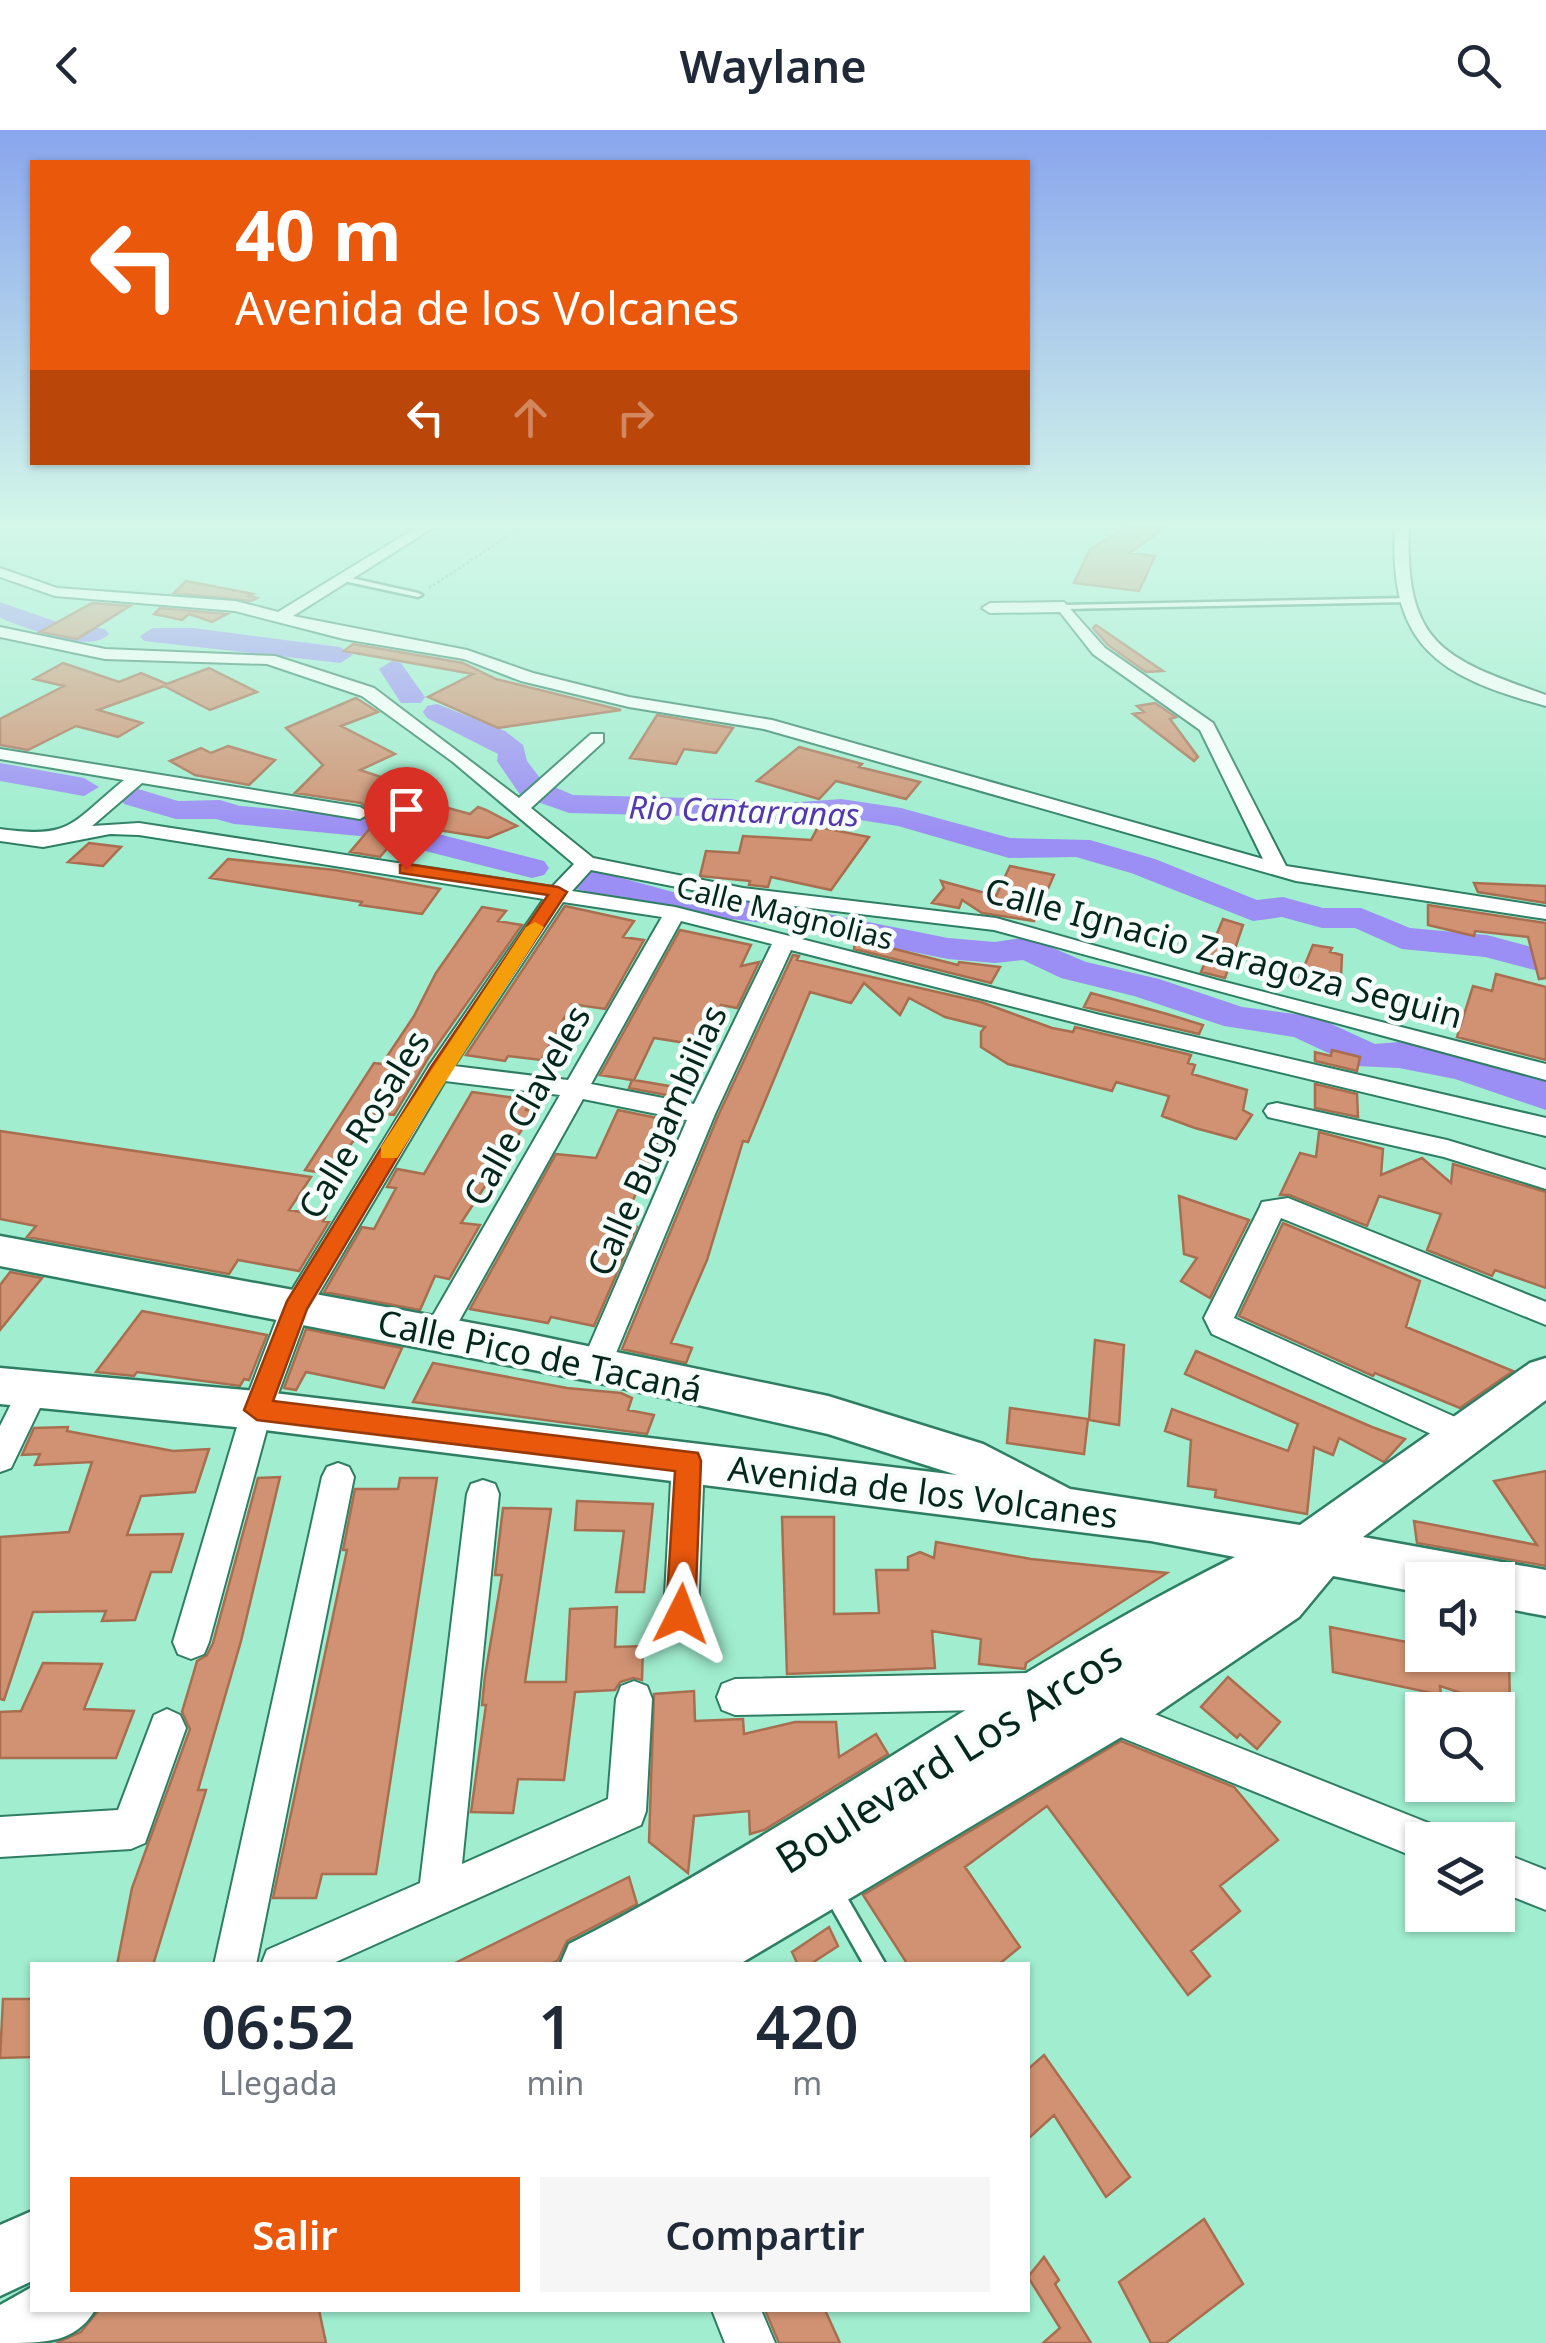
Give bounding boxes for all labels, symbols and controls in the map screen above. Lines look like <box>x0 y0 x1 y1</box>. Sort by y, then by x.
text: Waylane <box>679 35 867 96</box>
icon: back <box>40 38 95 93</box>
icon: search <box>1451 38 1506 93</box>
text: 40 m <box>235 186 402 282</box>
icon: left <box>70 200 200 330</box>
text: Avenida de los Volcanes <box>235 277 739 338</box>
icon: left <box>398 390 453 445</box>
icon: ahead <box>503 390 558 445</box>
icon: right <box>608 390 663 445</box>
pin <box>364 767 449 870</box>
icon: arrive <box>379 782 434 837</box>
water label: Rio Cantarranas <box>628 784 860 836</box>
street label: Calle Magnolias <box>672 865 898 959</box>
street label: Calle Ignacio Zaragoza Seguin <box>980 866 1468 1038</box>
street label: Calle Claveles <box>452 996 600 1214</box>
street label: Calle Bugambilias <box>575 997 737 1283</box>
street label: Calle Rosales <box>286 1021 440 1227</box>
street label: Calle Pico de Tacaná <box>374 1298 706 1412</box>
street label: Avenida de los Volcanes <box>725 1444 1121 1538</box>
position arrow <box>629 1562 733 1666</box>
map controls <box>1405 1562 1515 1932</box>
button: sound <box>1405 1562 1515 1672</box>
street label: Boulevard Los Arcos <box>764 1626 1132 1886</box>
button: search <box>1405 1692 1515 1802</box>
button: layers <box>1405 1822 1515 1932</box>
text: 06:52 <box>201 1985 355 2067</box>
text: 1 <box>538 1985 573 2067</box>
text: 420 <box>756 1985 859 2067</box>
text: Llegada <box>219 2061 337 2104</box>
text: min <box>526 2061 584 2104</box>
text: m <box>792 2061 822 2104</box>
button: Salir <box>70 2177 520 2292</box>
button: Compartir <box>540 2177 990 2292</box>

